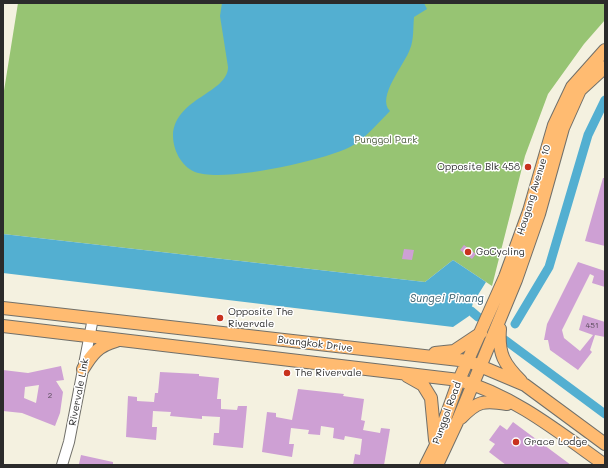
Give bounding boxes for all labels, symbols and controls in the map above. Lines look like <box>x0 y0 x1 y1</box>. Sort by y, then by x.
park label: Punggol Park <box>354 134 418 146</box>
street label: Hougang Avenue 10 <box>515 144 553 236</box>
place label: Opposite Blk 458 <box>437 161 520 173</box>
marker: Opposite Blk 458 <box>523 162 533 172</box>
place label: GoCycling <box>476 246 524 258</box>
marker: GoCycling <box>463 247 473 257</box>
water label: Sungei Pinang <box>410 292 484 306</box>
place label: Opposite The Rivervale <box>228 306 293 330</box>
marker: Opposite The Rivervale <box>215 313 225 323</box>
house number: 451 <box>586 321 598 331</box>
street label: Buangkok Drive <box>277 333 353 355</box>
street label: Rivervale Link <box>67 357 91 427</box>
place label: The Rivervale <box>295 367 362 379</box>
marker: The Rivervale <box>282 368 292 378</box>
street label: Punggol Road <box>430 380 464 446</box>
house number: 2 <box>48 391 52 401</box>
place label: Grace Lodge <box>524 436 587 448</box>
marker: Grace Lodge <box>511 437 521 447</box>

